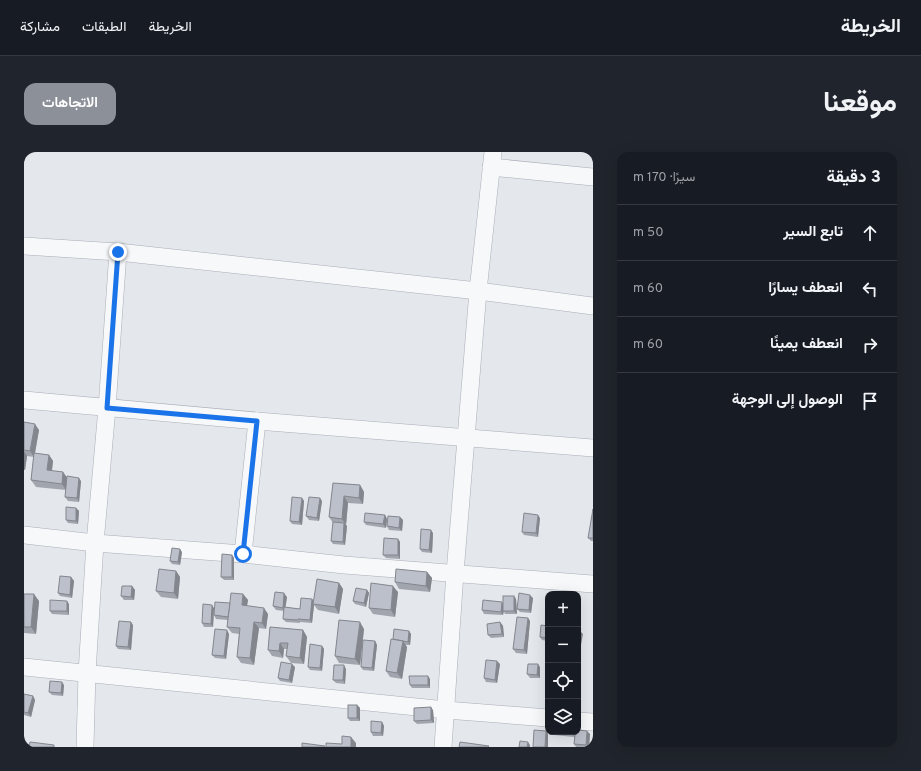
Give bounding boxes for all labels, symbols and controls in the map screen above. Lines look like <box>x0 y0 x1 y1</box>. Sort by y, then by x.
text: الخريطة <box>841 15 901 39</box>
text: مشاركة <box>20 19 60 36</box>
text: الطبقات <box>82 19 126 36</box>
text: الخريطة <box>148 19 192 36</box>
button: الاتجاهات <box>24 83 116 125</box>
text: موقعنا <box>823 86 897 122</box>
text: 3 دقيقة <box>826 167 881 189</box>
text: سيرًا · 170 m <box>633 170 695 186</box>
icon: ahead <box>859 222 881 244</box>
text: تابع السير <box>783 223 843 242</box>
text: 50 m <box>633 225 663 241</box>
route end <box>109 243 127 261</box>
icon: left <box>859 278 881 300</box>
text: انعطف يسارًا <box>768 279 843 298</box>
text: 60 m <box>633 281 663 297</box>
icon: right <box>859 334 881 356</box>
text: انعطف يمينًا <box>770 335 843 354</box>
text: 60 m <box>633 337 663 353</box>
icon: arrive <box>859 390 881 412</box>
text: الوصول إلى الوجهة <box>732 391 843 410</box>
route start <box>234 545 252 563</box>
map controls <box>545 591 581 735</box>
button: + <box>545 591 581 627</box>
button: − <box>545 627 581 663</box>
button: locate <box>545 663 581 699</box>
button: layers <box>545 699 581 735</box>

